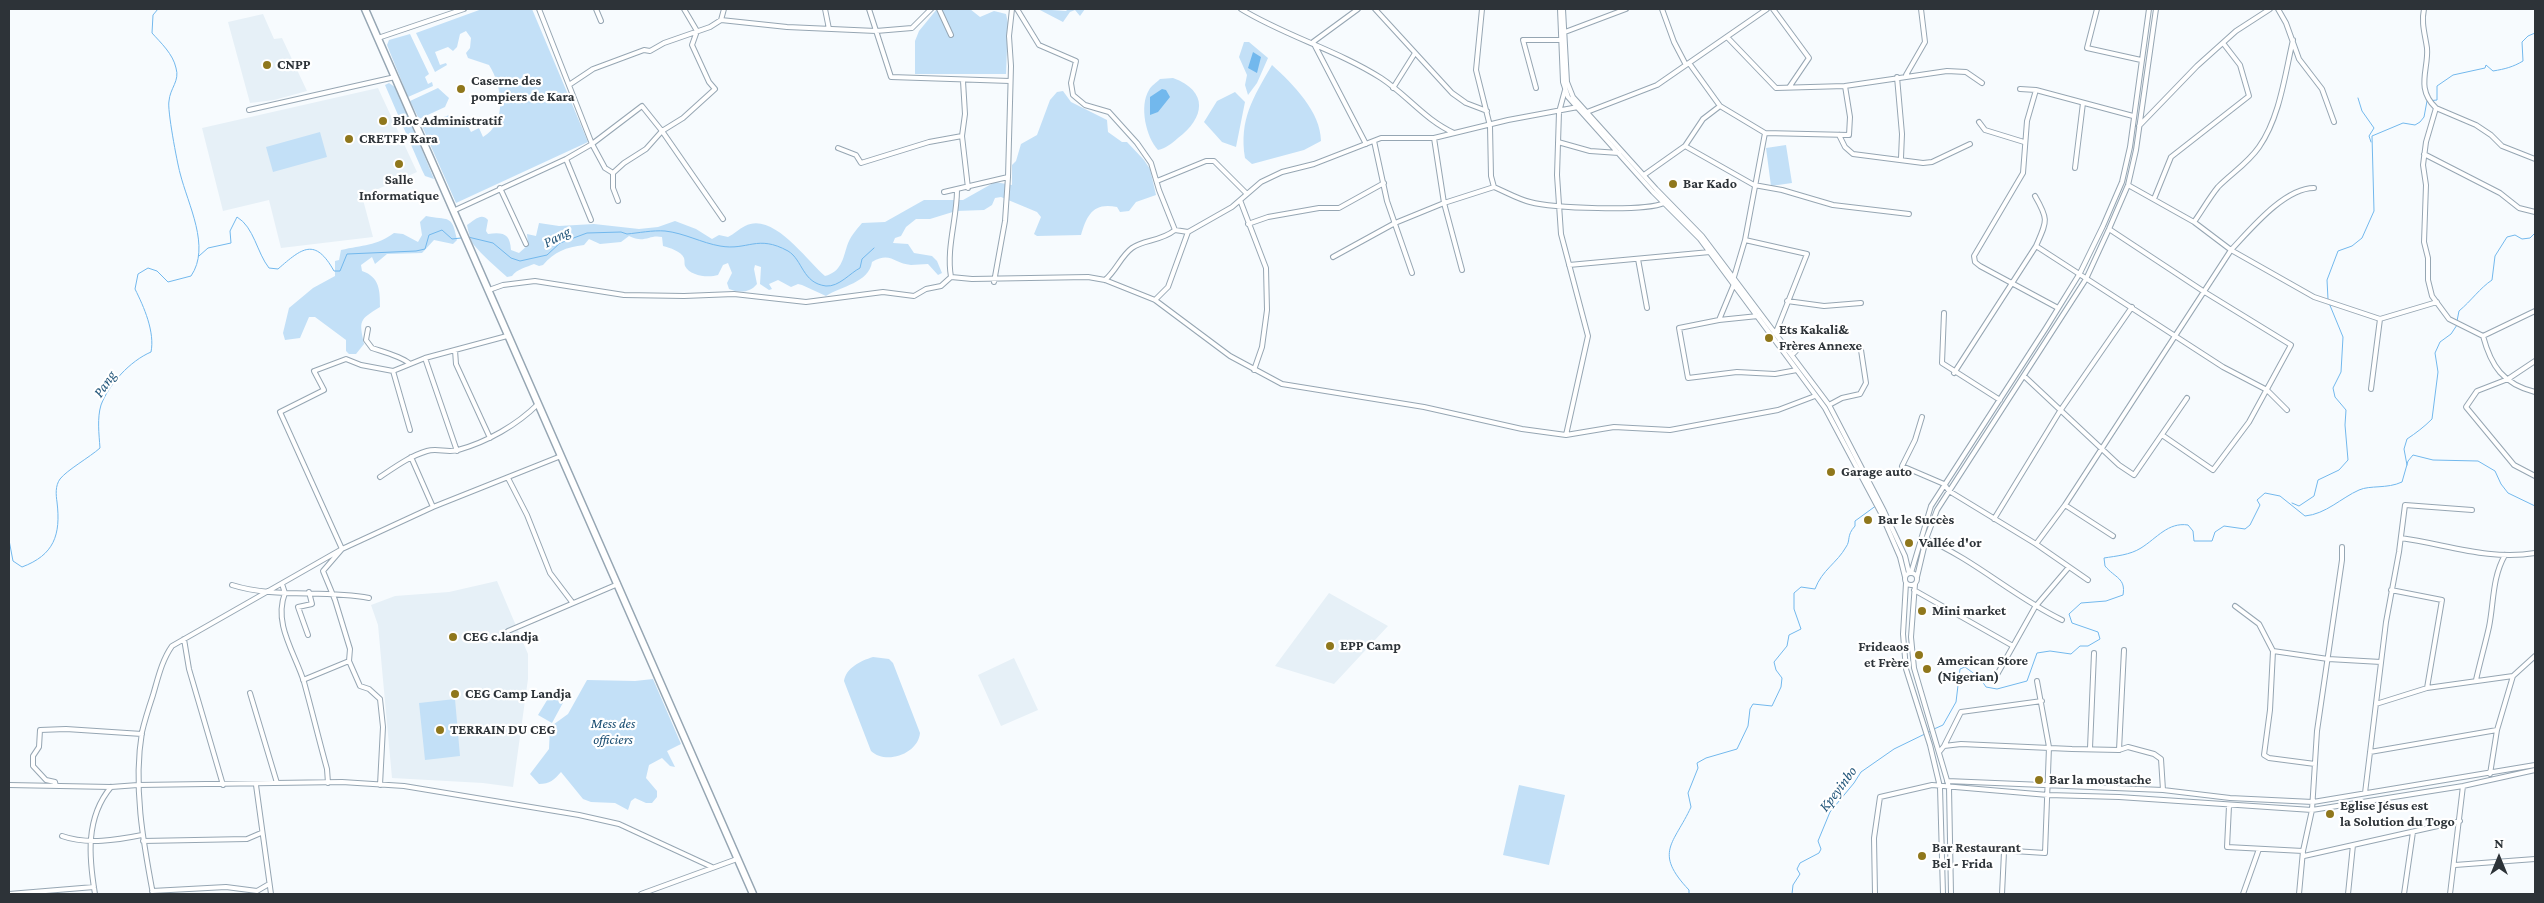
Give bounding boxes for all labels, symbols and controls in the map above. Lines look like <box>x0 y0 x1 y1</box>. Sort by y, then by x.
place label: CNPP <box>277 57 311 73</box>
marker: CNPP <box>261 59 273 71</box>
place label: Caserne des pompiers de Kara <box>471 73 575 105</box>
marker: Caserne des pompiers de Kara <box>455 83 467 95</box>
place label: Bloc Administratif <box>393 113 502 129</box>
marker: Bloc Administratif <box>377 115 389 127</box>
place label: CRETFP Kara <box>359 131 438 147</box>
marker: CRETFP Kara <box>343 133 355 145</box>
marker: Salle Informatique <box>393 158 405 170</box>
place label: Salle Informatique <box>359 172 439 204</box>
place label: Bar Kado <box>1683 176 1737 192</box>
marker: Bar Kado <box>1667 178 1679 190</box>
water label: Pang <box>540 222 574 252</box>
place label: Ets Kakali& Frères Annexe <box>1779 322 1862 354</box>
marker: Ets Kakali& Frères Annexe <box>1763 332 1775 344</box>
water label: Pang <box>90 367 120 401</box>
place label: Garage auto <box>1841 464 1912 480</box>
marker: Garage auto <box>1825 466 1837 478</box>
place label: Bar le Succès <box>1878 512 1954 528</box>
marker: Bar le Succès <box>1862 514 1874 526</box>
place label: Vallée d'or <box>1919 535 1982 551</box>
marker: Vallée d'or <box>1903 537 1915 549</box>
place label: Mini market <box>1932 603 2006 619</box>
marker: Mini market <box>1916 605 1928 617</box>
place label: CEG c.landja <box>463 629 539 645</box>
marker: CEG c.landja <box>447 631 459 643</box>
place label: EPP Camp <box>1340 638 1401 654</box>
place label: Frideaos et Frère <box>1858 639 1909 672</box>
marker: EPP Camp <box>1324 640 1336 652</box>
marker: Frideaos et Frère <box>1913 649 1925 661</box>
place label: American Store (Nigerian) <box>1937 653 2028 686</box>
marker: American Store (Nigerian) <box>1921 663 1933 675</box>
place label: CEG Camp Landja <box>465 686 571 702</box>
marker: CEG Camp Landja <box>449 688 461 700</box>
park label: Mess des officiers <box>591 716 635 749</box>
place label: TERRAIN DU CEG <box>450 722 555 738</box>
marker: TERRAIN DU CEG <box>434 724 446 736</box>
water label: Kpeyinbo <box>1815 763 1861 815</box>
place label: Bar la moustache <box>2049 772 2151 788</box>
marker: Bar la moustache <box>2033 774 2045 786</box>
place label: Eglise Jésus est la Solution du Togo <box>2340 798 2455 830</box>
marker: Eglise Jésus est la Solution du Togo <box>2324 808 2336 820</box>
north arrow <box>2474 833 2524 883</box>
text: N <box>2494 835 2504 851</box>
place label: Bar Restaurant Bel - Frida <box>1932 840 2021 872</box>
marker: Bar Restaurant Bel - Frida <box>1916 850 1928 862</box>

